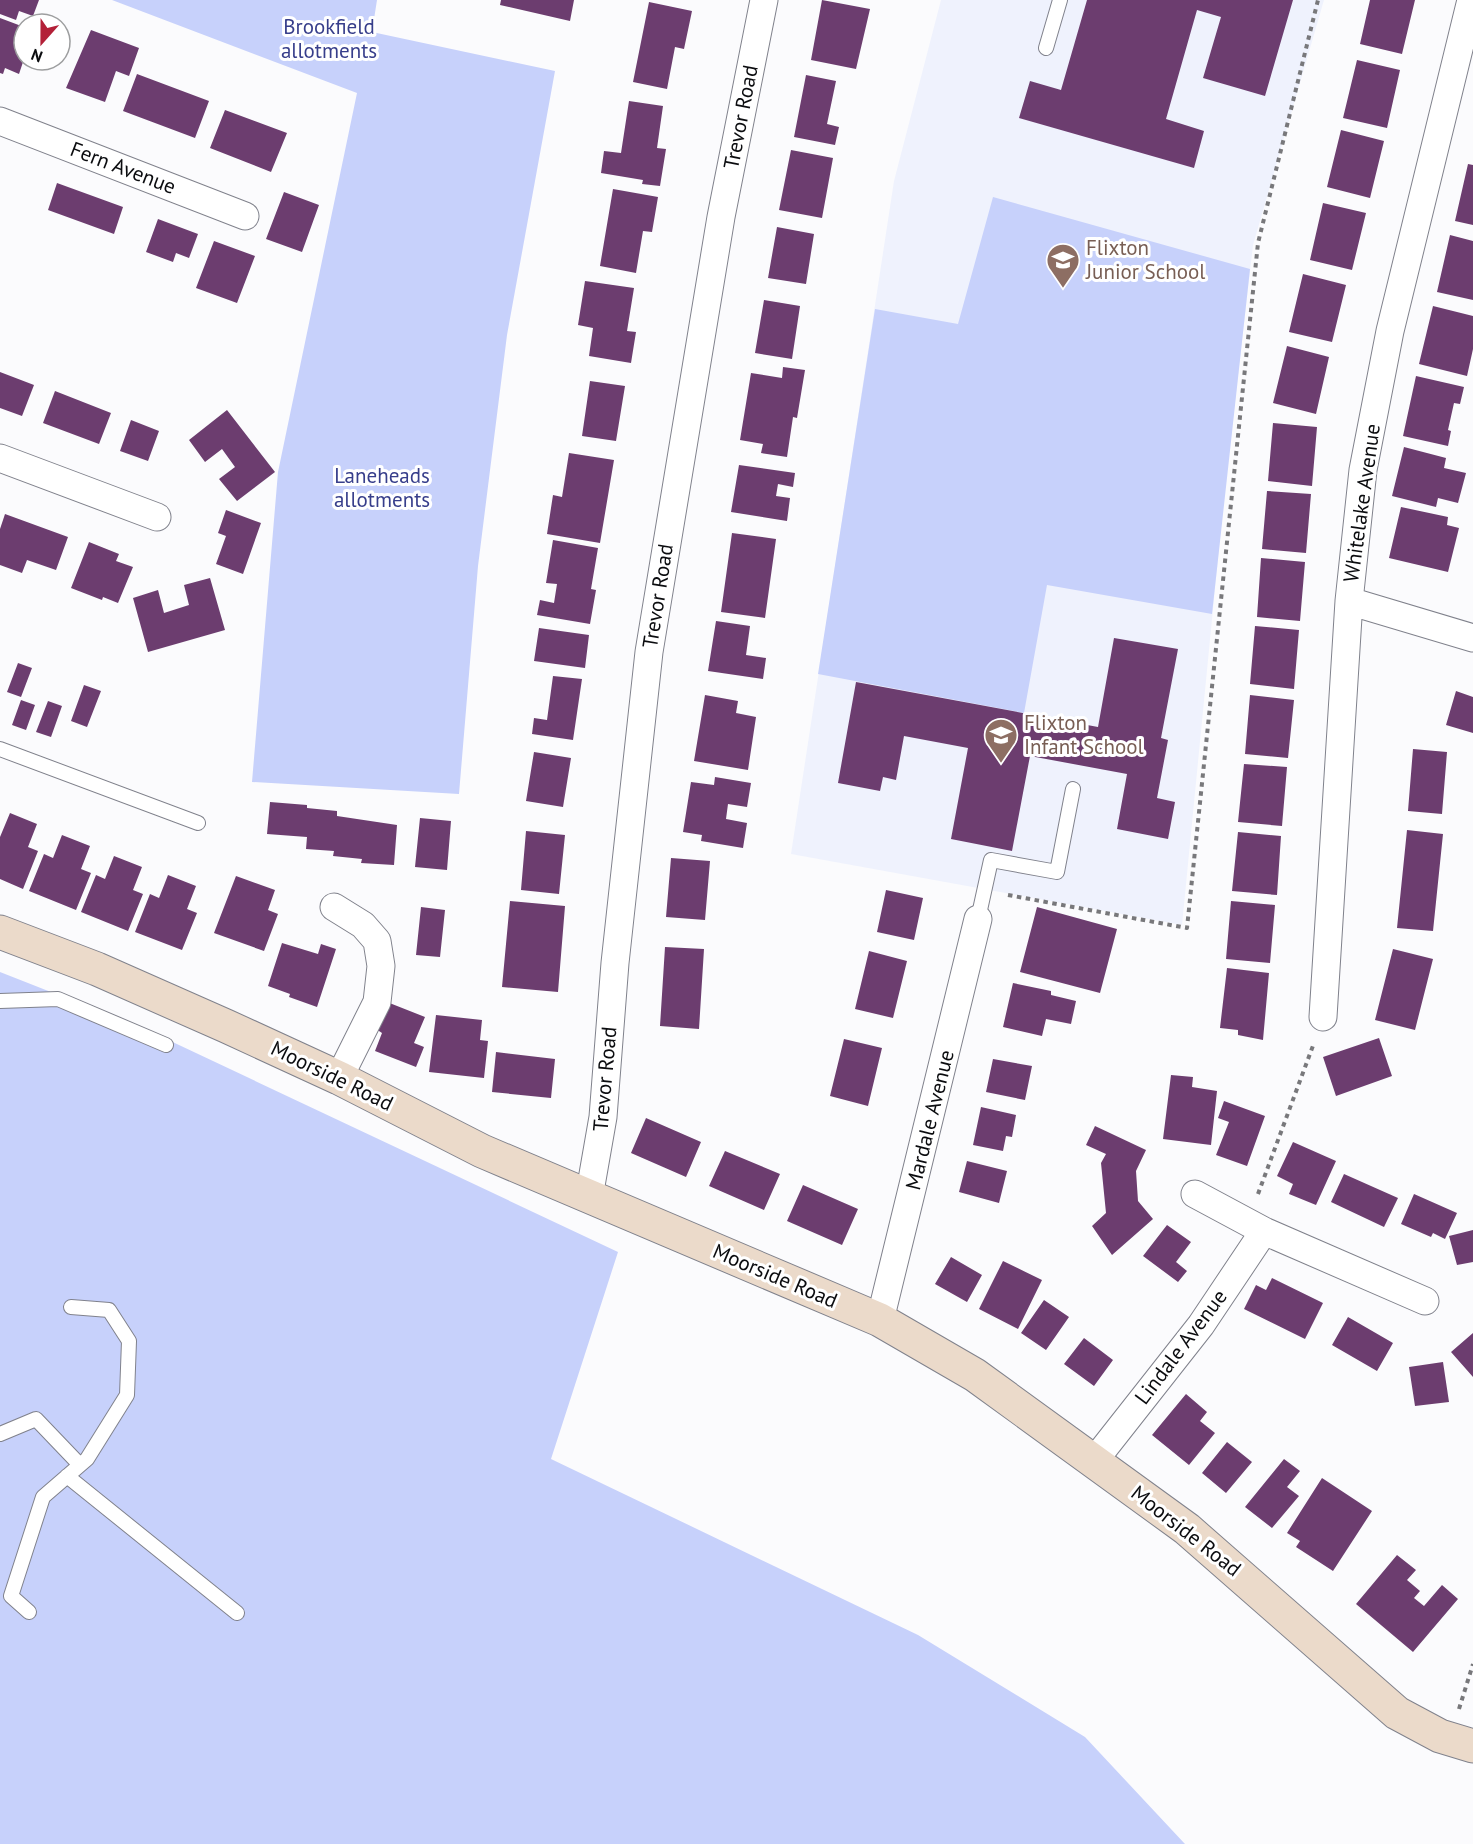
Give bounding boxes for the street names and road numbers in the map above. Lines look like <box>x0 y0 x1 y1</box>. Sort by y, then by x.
street label: Trevor Road <box>717 63 764 171</box>
street label: Fern Avenue <box>67 135 180 200</box>
street label: Whitelake Avenue <box>1337 422 1386 584</box>
street label: Trevor Road <box>636 542 679 650</box>
street label: Trevor Road <box>586 1025 623 1133</box>
street label: Moorside Road <box>267 1034 398 1117</box>
street label: Mardale Avenue <box>899 1047 960 1193</box>
street label: Moorside Road <box>709 1237 842 1314</box>
street label: Lindale Avenue <box>1129 1284 1233 1410</box>
street label: Moorside Road <box>1126 1479 1247 1582</box>

